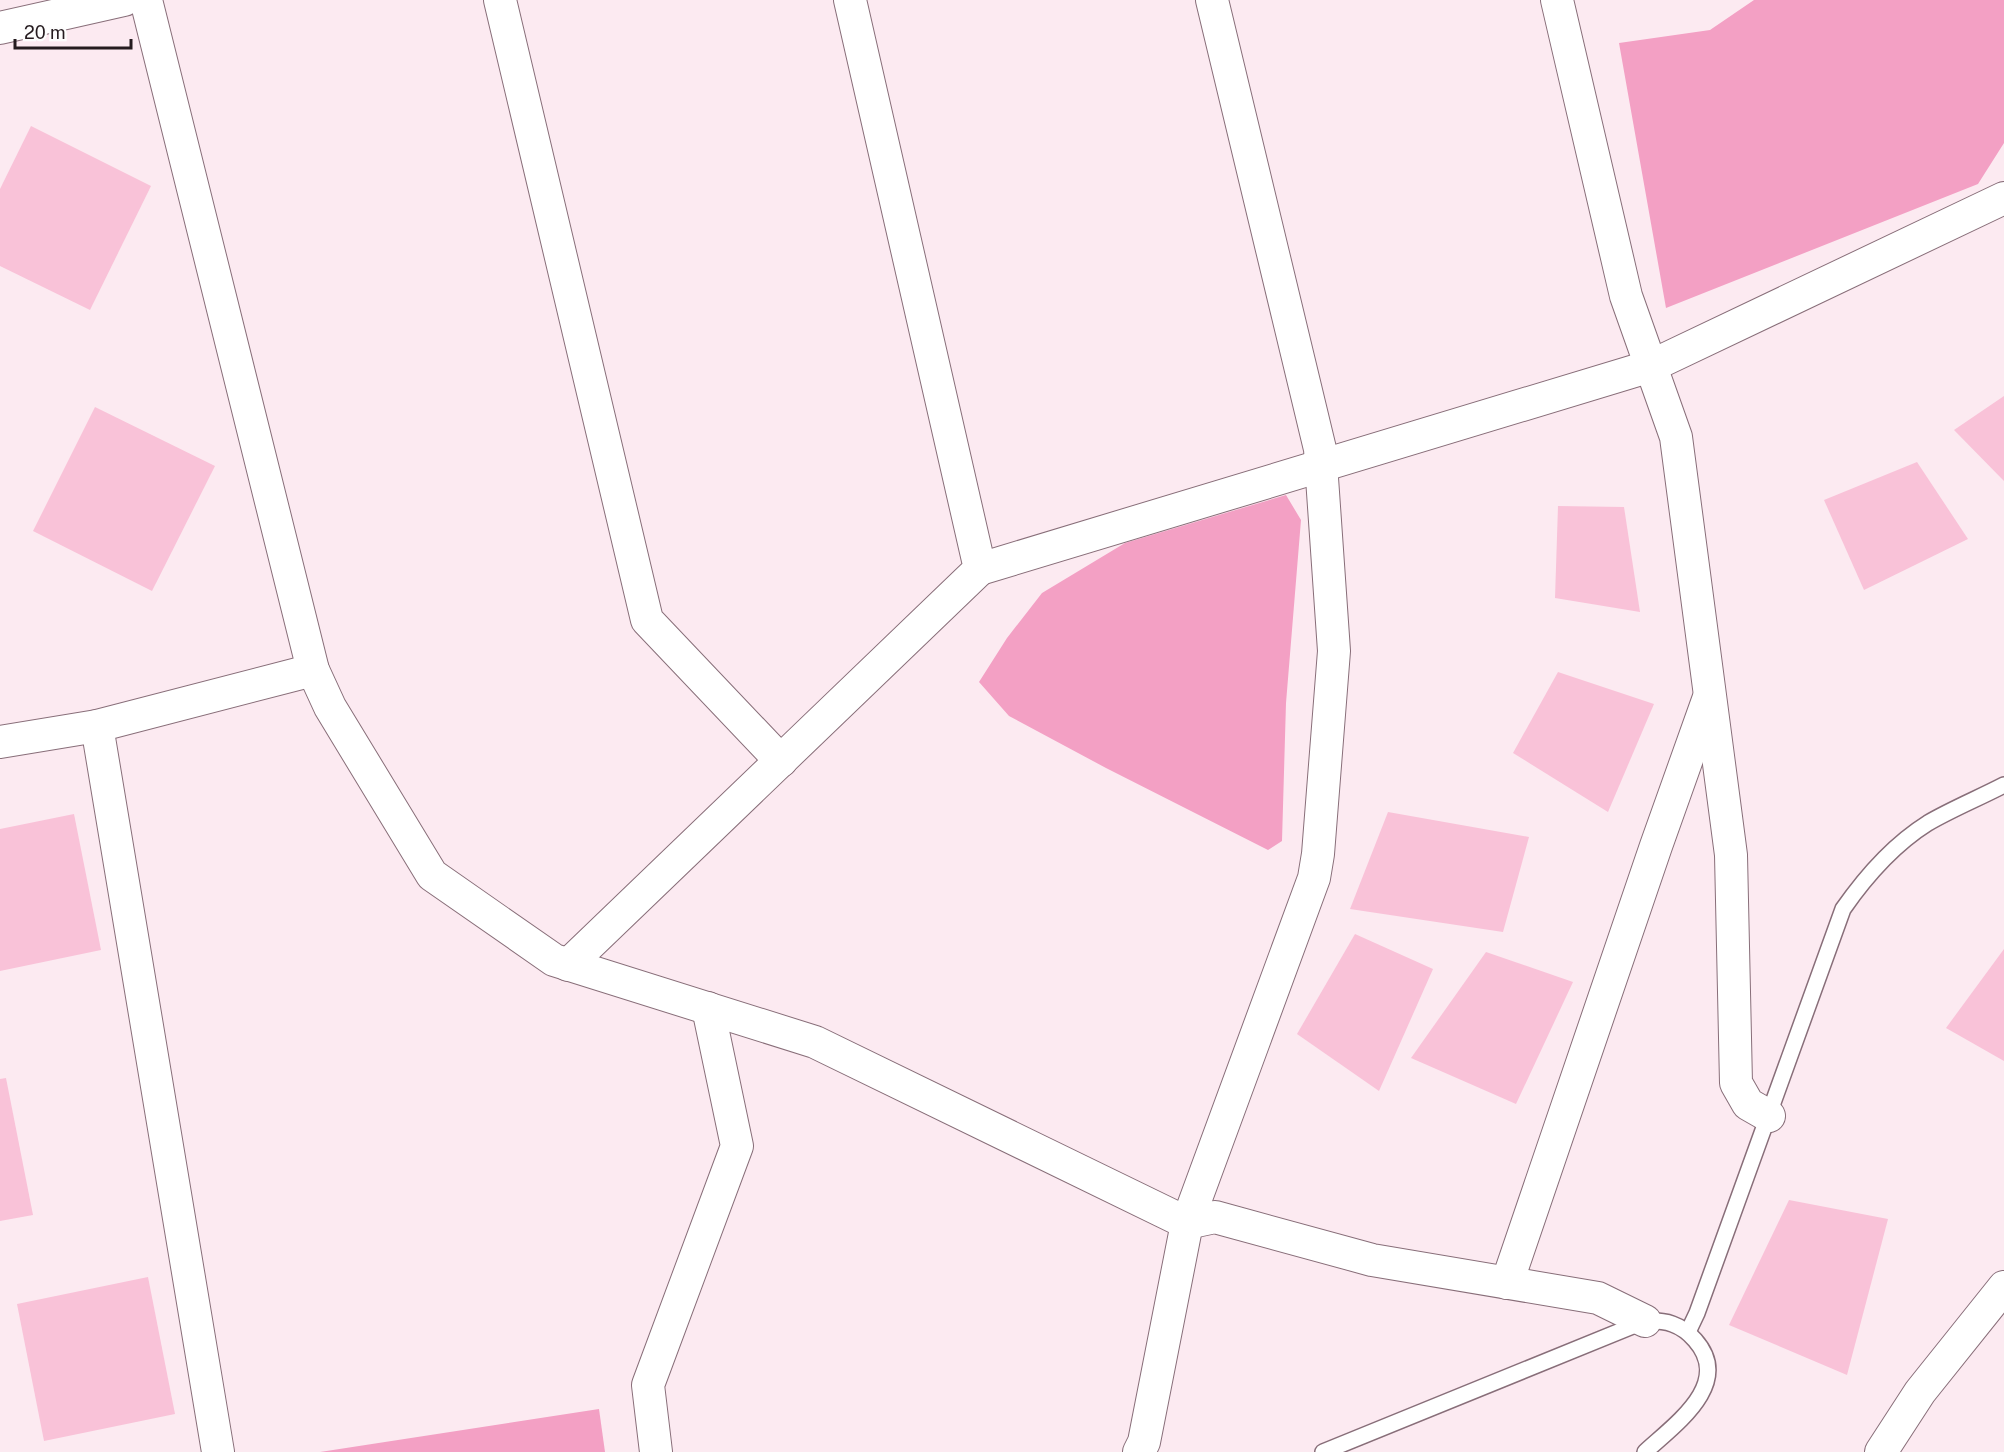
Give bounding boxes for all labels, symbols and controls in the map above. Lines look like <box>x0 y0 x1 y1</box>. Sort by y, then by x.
scale bar <box>15 12 130 50</box>
text: 20 m <box>24 22 66 43</box>

